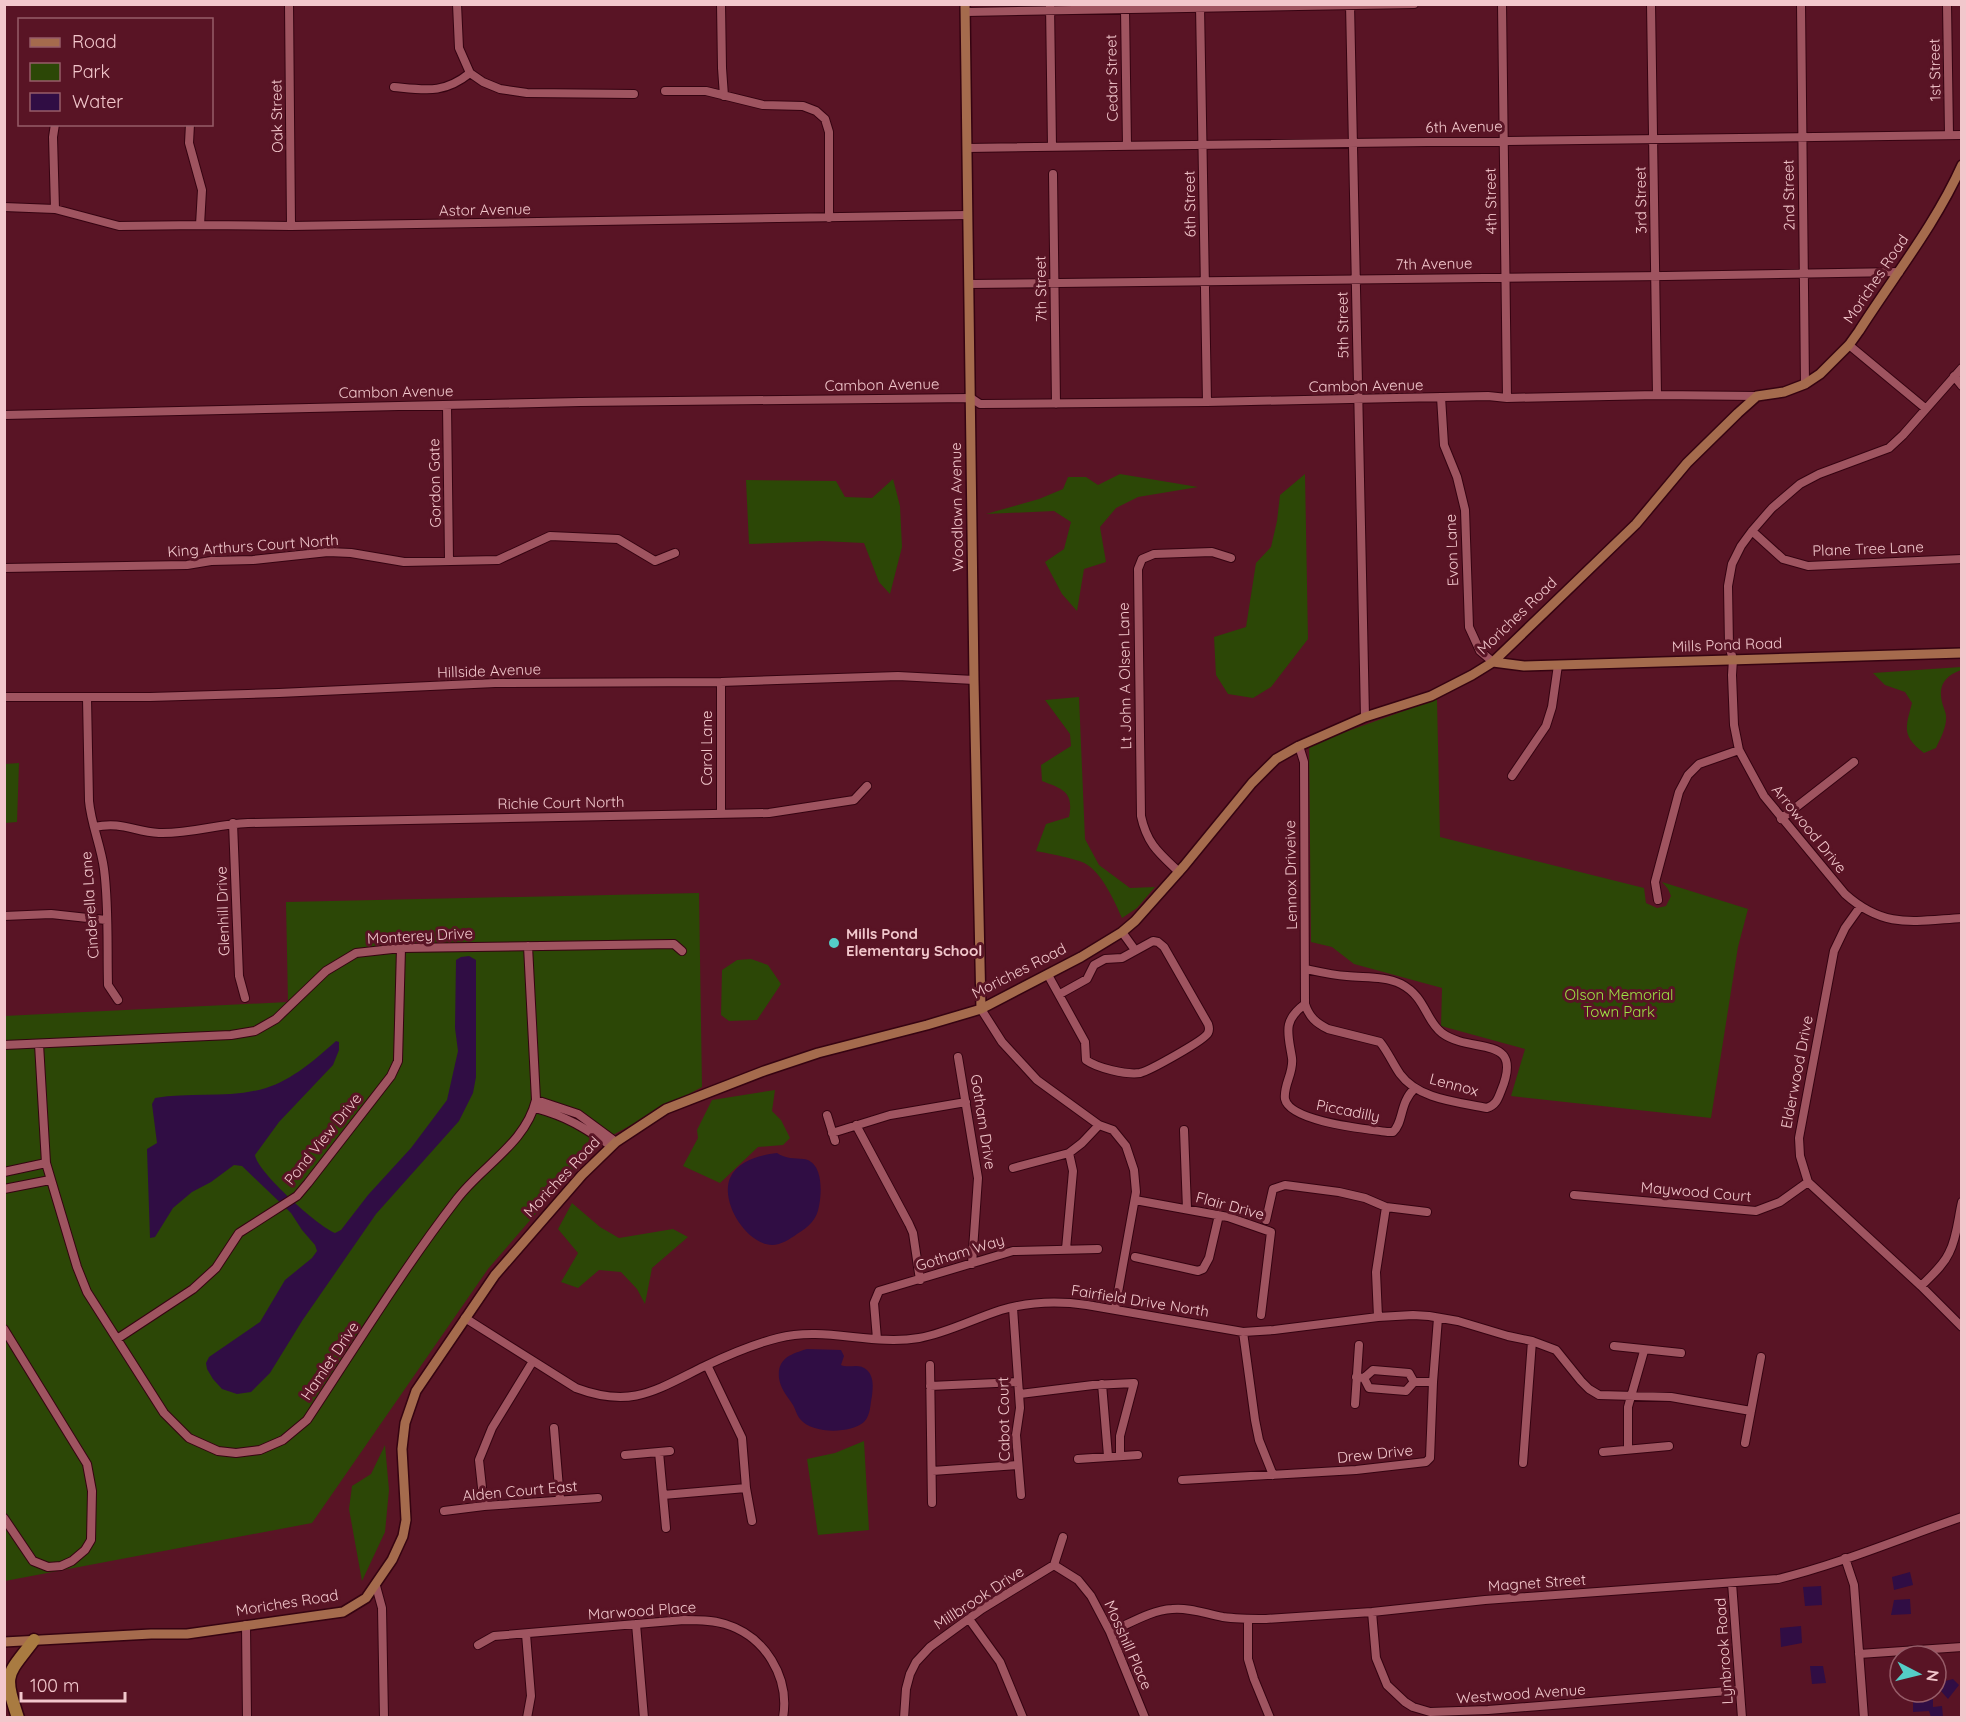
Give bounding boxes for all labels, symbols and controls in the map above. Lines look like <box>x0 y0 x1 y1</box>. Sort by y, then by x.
legend <box>18 18 213 126</box>
text: Road <box>72 30 117 53</box>
street label: Cedar Street <box>1101 34 1122 122</box>
street label: 1st Street <box>1924 38 1945 102</box>
text: Park <box>72 60 110 83</box>
street label: Oak Street <box>266 79 287 153</box>
text: Water <box>72 90 123 113</box>
street label: 6th Avenue <box>1425 116 1503 137</box>
street label: 2nd Street <box>1778 159 1799 231</box>
street label: 3rd Street <box>1630 166 1651 234</box>
street label: 4th Street <box>1480 168 1501 234</box>
street label: 6th Street <box>1179 170 1200 238</box>
street label: Astor Avenue <box>439 199 531 220</box>
street label: Moriches Road <box>1839 230 1912 327</box>
street label: 7th Avenue <box>1395 253 1473 274</box>
street label: 7th Street <box>1030 256 1051 322</box>
street label: 5th Street <box>1332 291 1353 359</box>
street label: Cambon Avenue <box>824 374 940 395</box>
street label: Cambon Avenue <box>1308 375 1424 396</box>
street label: Cambon Avenue <box>338 381 454 402</box>
street label: Gordon Gate <box>424 438 445 528</box>
street label: Woodlawn Avenue <box>946 442 967 572</box>
street label: Evon Lane <box>1441 514 1462 586</box>
street label: King Arthurs Court North <box>167 530 339 561</box>
street label: Plane Tree Lane <box>1812 537 1924 560</box>
street label: Moriches Road <box>1473 573 1561 658</box>
street label: Lt John A Olsen Lane <box>1114 602 1135 750</box>
street label: Mills Pond Road <box>1671 633 1783 656</box>
street label: Hillside Avenue <box>437 659 541 682</box>
street label: Carol Lane <box>697 710 716 786</box>
street label: Arrowood Drive <box>1768 780 1851 877</box>
street label: Richie Court North <box>497 792 625 813</box>
street label: Lennox Driveive <box>1280 820 1301 930</box>
street label: Cinderella Lane <box>76 851 103 959</box>
street label: Glenhill Drive <box>211 866 234 956</box>
street label: Monterey Drive <box>366 923 473 948</box>
place label: Mills Pond Elementary School <box>846 924 982 960</box>
marker: Mills Pond Elementary School <box>827 936 841 950</box>
street label: Moriches Road <box>968 939 1069 1003</box>
park label: Olson Memorial Town Park <box>1565 985 1673 1021</box>
street label: Elderwood Drive <box>1776 1014 1817 1130</box>
street label: Lennox <box>1428 1069 1481 1100</box>
street label: Gotham Drive <box>967 1073 1000 1171</box>
street label: Pond View Drive <box>280 1089 366 1189</box>
street label: Piccadilly <box>1315 1095 1381 1126</box>
street label: Moriches Road <box>519 1132 604 1221</box>
street label: Maywood Court <box>1640 1177 1752 1206</box>
street label: Flair Drive <box>1194 1187 1267 1224</box>
street label: Gotham Way <box>913 1230 1007 1275</box>
street label: Fairfield Drive North <box>1070 1280 1210 1321</box>
street label: Hamlet Drive <box>296 1318 363 1404</box>
street label: Cabot Court <box>993 1377 1014 1461</box>
street label: Drew Drive <box>1336 1440 1414 1467</box>
street label: Alden Court East <box>462 1476 578 1505</box>
street label: Millbrook Drive <box>930 1561 1027 1634</box>
street label: Magnet Street <box>1487 1570 1587 1595</box>
street label: Moriches Road <box>234 1585 340 1620</box>
street label: Marwood Place <box>587 1597 697 1624</box>
street label: Mosshill Place <box>1100 1597 1157 1693</box>
street label: Lynbrook Road <box>1710 1597 1737 1705</box>
north arrow <box>1888 1644 1948 1704</box>
scale bar <box>21 1665 124 1703</box>
text: N <box>1922 1669 1944 1683</box>
text: 100 m <box>30 1674 79 1697</box>
street label: Westwood Avenue <box>1456 1680 1586 1707</box>

